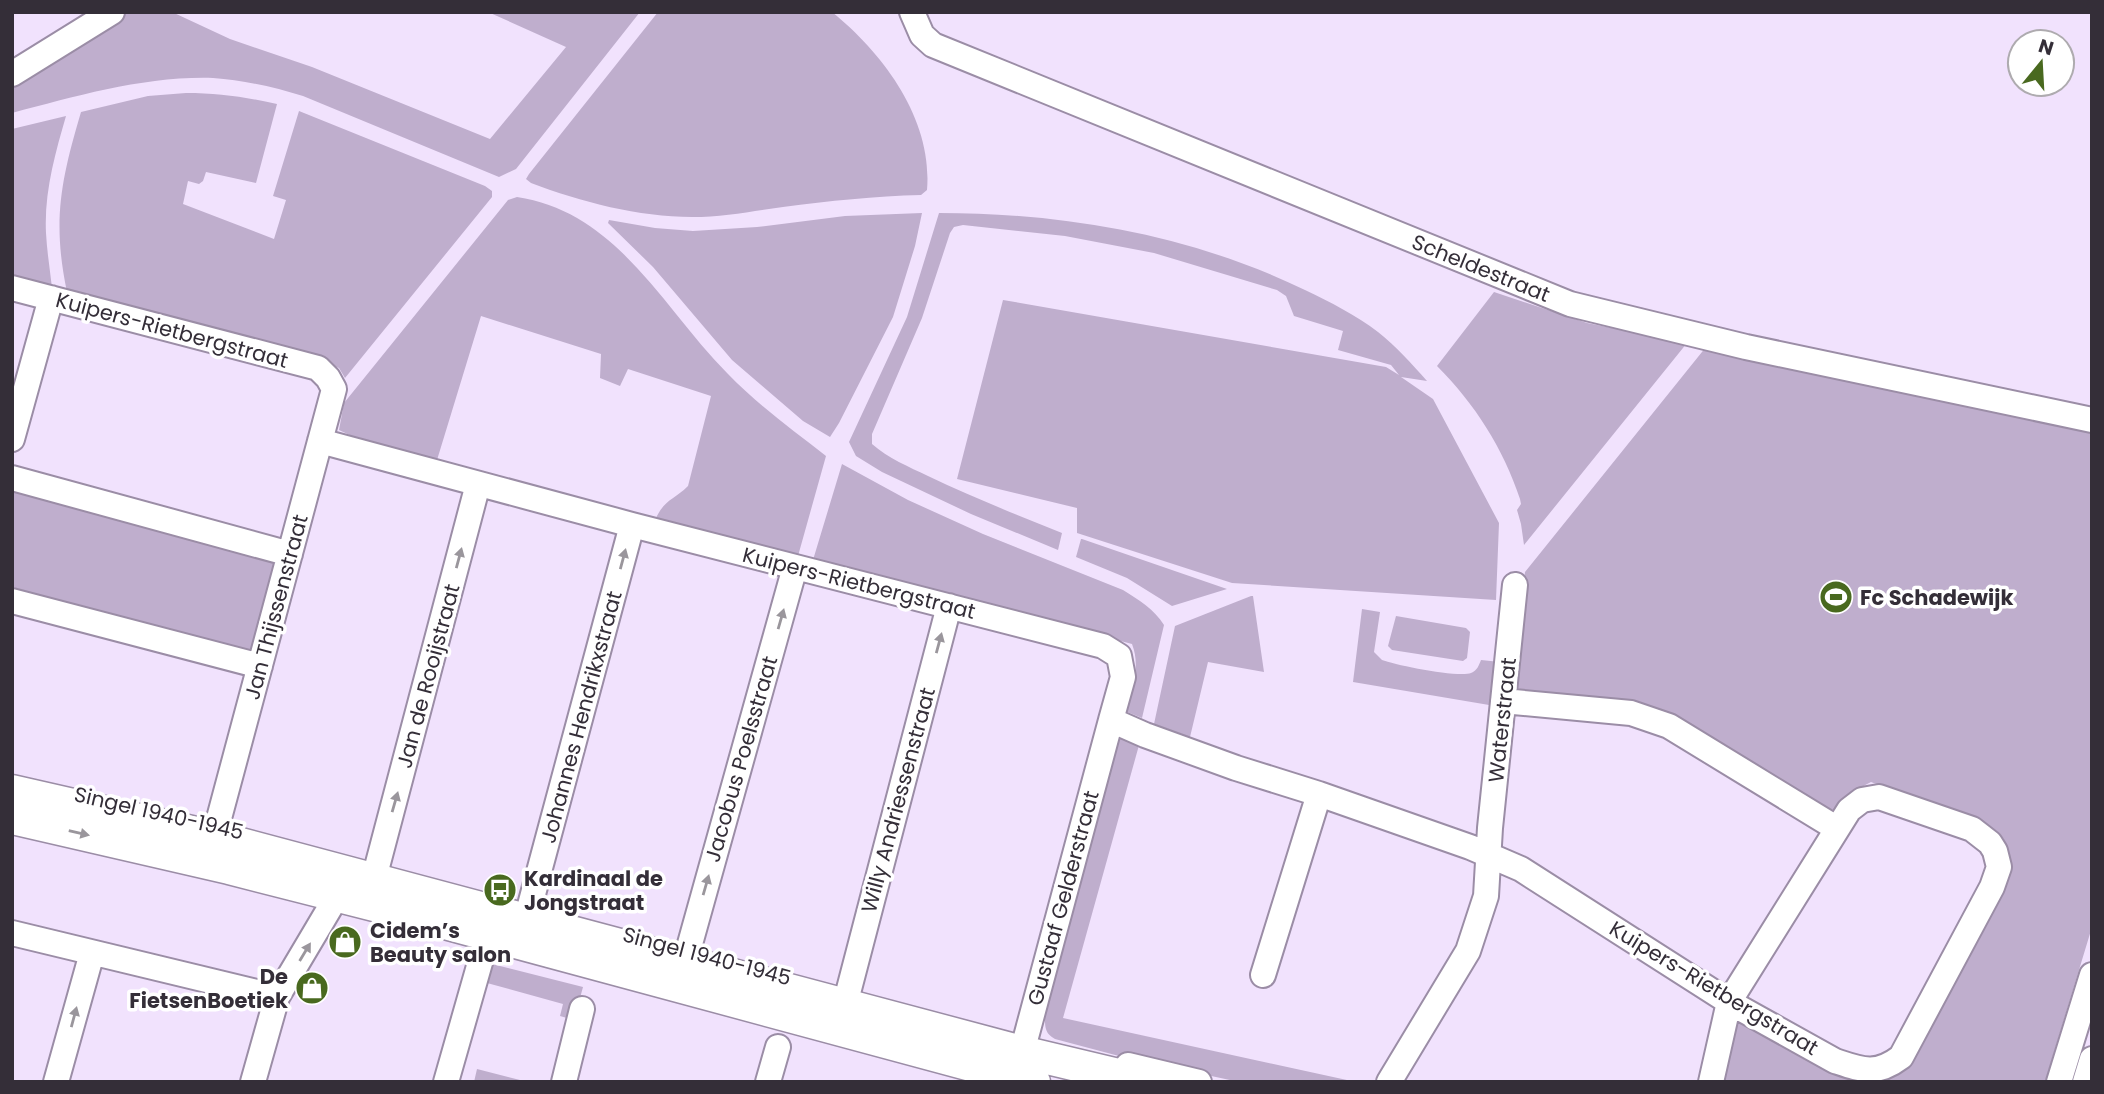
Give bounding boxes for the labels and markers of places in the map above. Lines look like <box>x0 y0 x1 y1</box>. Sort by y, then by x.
sports icon: Fc Schadewijk <box>1817 578 1855 616</box>
place label: Fc Schadewijk <box>1860 583 2013 612</box>
place label: Kardinaal de Jongstraat <box>524 864 663 917</box>
bus stop icon: Kardinaal de Jongstraat <box>481 871 519 909</box>
place label: Cidem’s Beauty salon <box>370 916 511 969</box>
shop icon: Cidem’s Beauty salon <box>326 923 364 961</box>
place label: De FietsenBoetiek <box>129 962 288 1015</box>
shop icon: De FietsenBoetiek <box>293 969 331 1007</box>

